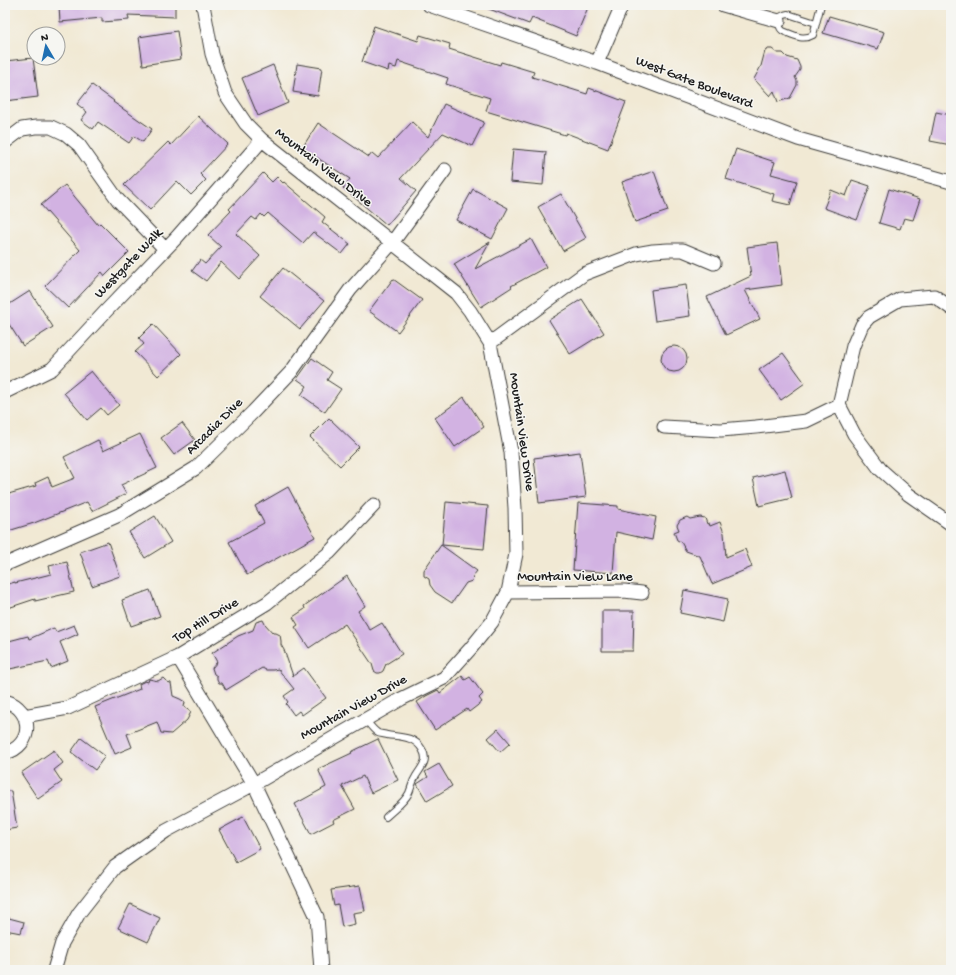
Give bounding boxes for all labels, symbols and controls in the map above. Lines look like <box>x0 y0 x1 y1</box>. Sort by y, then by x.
north arrow <box>26 26 66 66</box>
text: N <box>40 32 49 45</box>
street label: West Gate Boulevard <box>633 53 757 114</box>
street label: Mountain View Drive <box>271 125 376 212</box>
street label: Westgate Walk <box>91 224 168 303</box>
street label: Mountain View Drive <box>504 372 538 493</box>
street label: Arcadia Dive <box>183 394 248 459</box>
street label: Mountain View Lane <box>517 569 634 586</box>
street label: Top Hill Drive <box>169 594 243 648</box>
street label: Mountain View Drive <box>298 671 411 744</box>

